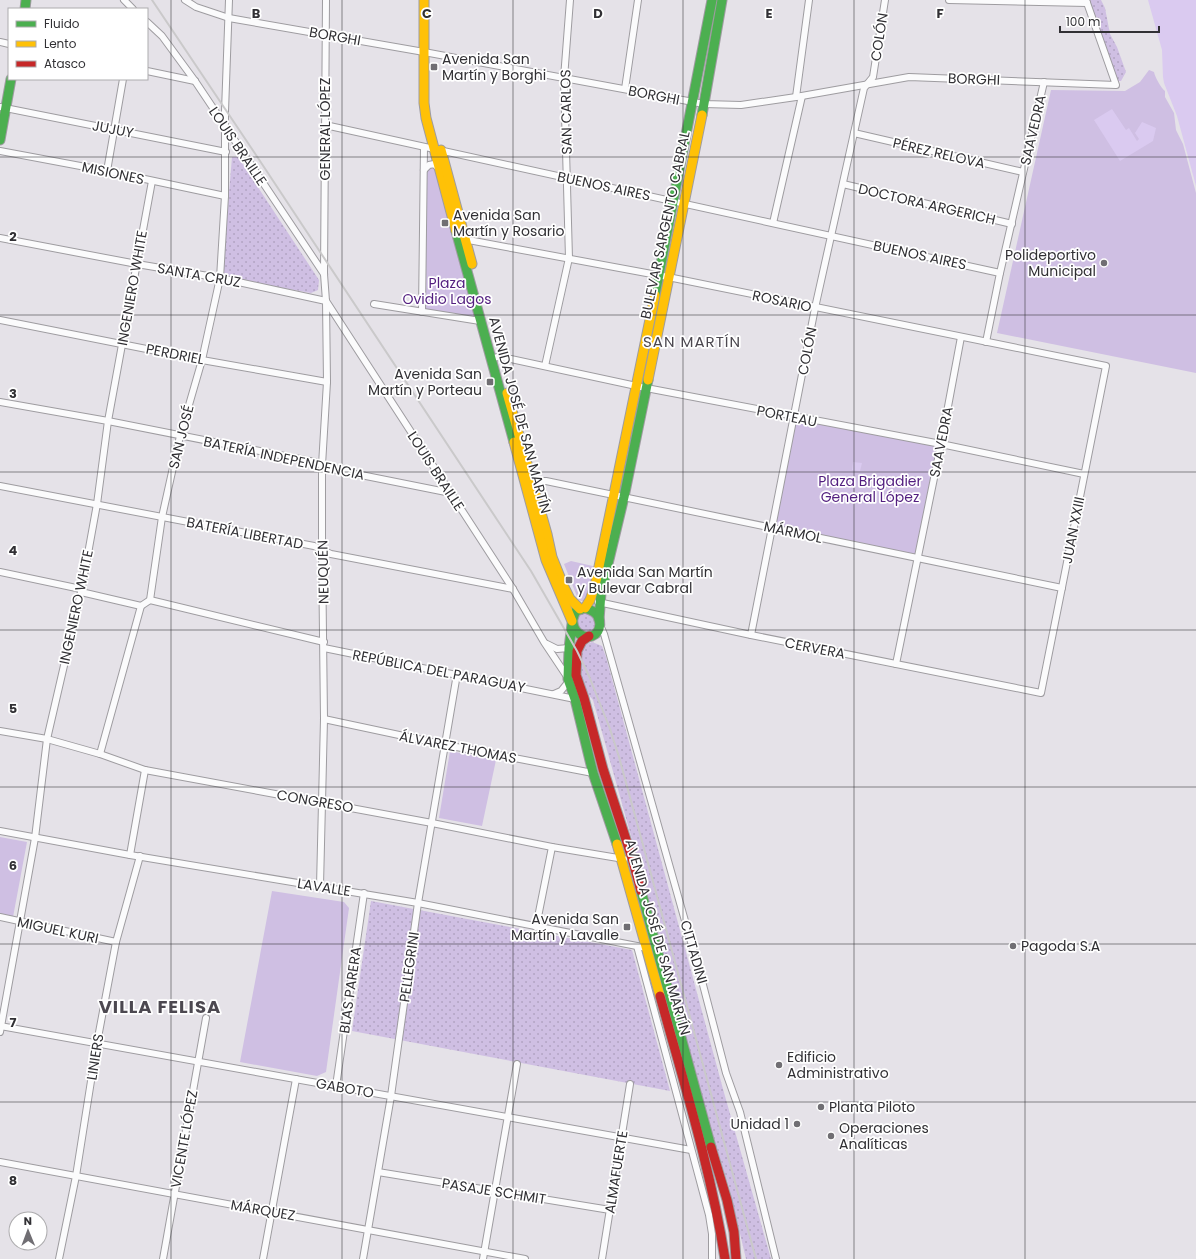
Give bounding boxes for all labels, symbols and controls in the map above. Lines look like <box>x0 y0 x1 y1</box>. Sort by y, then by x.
text: B <box>252 4 261 23</box>
text: C <box>422 4 432 23</box>
text: D <box>593 4 603 23</box>
text: E <box>765 4 773 23</box>
text: F <box>936 4 944 23</box>
legend <box>8 8 148 80</box>
scale bar <box>1060 8 1159 34</box>
street label: COLÓN <box>865 11 893 63</box>
text: 100 m <box>1066 13 1100 30</box>
text: Fluido <box>44 15 80 32</box>
street label: BORGHI <box>308 22 362 50</box>
text: Lento <box>44 35 77 52</box>
place label: Avenida San Martín y Borghi <box>442 49 546 85</box>
text: Atasco <box>44 55 86 72</box>
marker: Avenida San Martín y Borghi <box>429 62 439 72</box>
street label: BORGHI <box>948 68 1000 90</box>
street label: SAN CARLOS <box>555 69 577 155</box>
street label: GENERAL LÓPEZ <box>315 78 335 180</box>
street label: BORGHI <box>627 80 681 110</box>
street label: SAAVEDRA <box>1015 93 1051 167</box>
street label: LOUIS BRAILLE <box>204 103 272 189</box>
street label: JUJUY <box>91 115 135 143</box>
street label: BULEVAR SARGENTO CABRAL <box>635 129 695 321</box>
street label: PÉREZ RELOVA <box>891 133 987 173</box>
street label: MISIONES <box>80 157 146 189</box>
street label: BUENOS AIRES <box>556 166 652 206</box>
street label: DOCTORA ARGERICH <box>856 178 998 230</box>
place label: Avenida San Martín y Rosario <box>453 205 565 241</box>
marker: Avenida San Martín y Rosario <box>440 218 450 228</box>
text: 2 <box>9 227 17 246</box>
street label: INGENIERO WHITE <box>112 229 152 347</box>
street label: BUENOS AIRES <box>872 235 968 275</box>
place label: Polideportivo Municipal <box>1005 245 1096 281</box>
street label: SANTA CRUZ <box>156 258 242 292</box>
marker: Polideportivo Municipal <box>1099 258 1109 268</box>
park label: Plaza Ovidio Lagos <box>402 273 492 309</box>
street label: ROSARIO <box>751 285 813 317</box>
street label: AVENIDA JOSÉ DE SAN MARTÍN <box>484 314 556 516</box>
street label: COLÓN <box>793 325 821 377</box>
district label: SAN MARTÍN <box>643 331 741 352</box>
street label: PERDRIEL <box>144 339 206 369</box>
place label: Avenida San Martín y Porteau <box>368 364 482 400</box>
marker: Avenida San Martín y Porteau <box>485 377 495 387</box>
text: 3 <box>9 384 17 403</box>
street label: PORTEAU <box>755 400 819 432</box>
street label: SAN JOSÉ <box>163 403 199 471</box>
street label: SAAVEDRA <box>924 405 958 479</box>
street label: LOUIS BRAILLE <box>403 427 469 515</box>
street label: BATERÍA INDEPENDENCIA <box>202 431 366 485</box>
park label: Plaza Brigadier General López <box>818 471 922 507</box>
street label: JUAN XXIII <box>1057 495 1089 565</box>
street label: BATERÍA LIBERTAD <box>185 512 305 554</box>
street label: MÁRMOL <box>762 516 824 548</box>
street label: NEUQUÉN <box>312 540 334 604</box>
text: 4 <box>9 541 18 560</box>
street label: INGENIERO WHITE <box>54 548 98 666</box>
place label: Avenida San Martín y Bulevar Cabral <box>577 562 713 598</box>
marker: Avenida San Martín y Bulevar Cabral <box>564 575 574 585</box>
street label: CERVERA <box>783 632 847 664</box>
street label: REPÚBLICA DEL PARAGUAY <box>351 644 527 698</box>
text: 5 <box>9 699 17 718</box>
street label: ÁLVAREZ THOMAS <box>398 726 518 768</box>
street label: CONGRESO <box>275 784 355 818</box>
street label: AVENIDA JOSÉ DE SAN MARTÍN <box>620 837 696 1037</box>
text: 6 <box>9 856 17 875</box>
street label: LAVALLE <box>296 873 352 901</box>
place label: Avenida San Martín y Lavalle <box>511 909 619 945</box>
street label: MIGUEL KURI <box>16 912 100 948</box>
street label: CITTADINI <box>675 918 713 986</box>
marker: Avenida San Martín y Lavalle <box>622 922 632 932</box>
street label: PELLEGRINI <box>394 931 424 1003</box>
place label: Pagoda S.A <box>1021 936 1100 956</box>
marker: Pagoda S.A <box>1008 941 1018 951</box>
street label: BLAS PARERA <box>334 945 366 1035</box>
district label: VILLA FELISA <box>99 994 221 1019</box>
text: 7 <box>10 1013 17 1032</box>
street label: LINIERS <box>81 1032 109 1082</box>
place label: Edificio Administrativo <box>787 1047 889 1083</box>
marker: Edificio Administrativo <box>774 1060 784 1070</box>
street label: GABOTO <box>314 1073 376 1103</box>
street label: VICENTE LÓPEZ <box>166 1088 202 1190</box>
place label: Planta Piloto <box>829 1097 915 1117</box>
marker: Planta Piloto <box>816 1102 826 1112</box>
place label: Unidad 1 <box>731 1114 789 1134</box>
place label: Operaciones Analíticas <box>839 1118 929 1154</box>
marker: Unidad 1 <box>792 1119 802 1129</box>
street label: ALMAFUERTE <box>600 1129 632 1215</box>
marker: Operaciones Analíticas <box>826 1131 836 1141</box>
text: 8 <box>9 1171 17 1190</box>
street label: PASAJE SCHMIT <box>440 1173 548 1209</box>
street label: MÁRQUEZ <box>229 1194 297 1226</box>
north arrow <box>8 1211 48 1251</box>
text: N <box>24 1213 32 1229</box>

